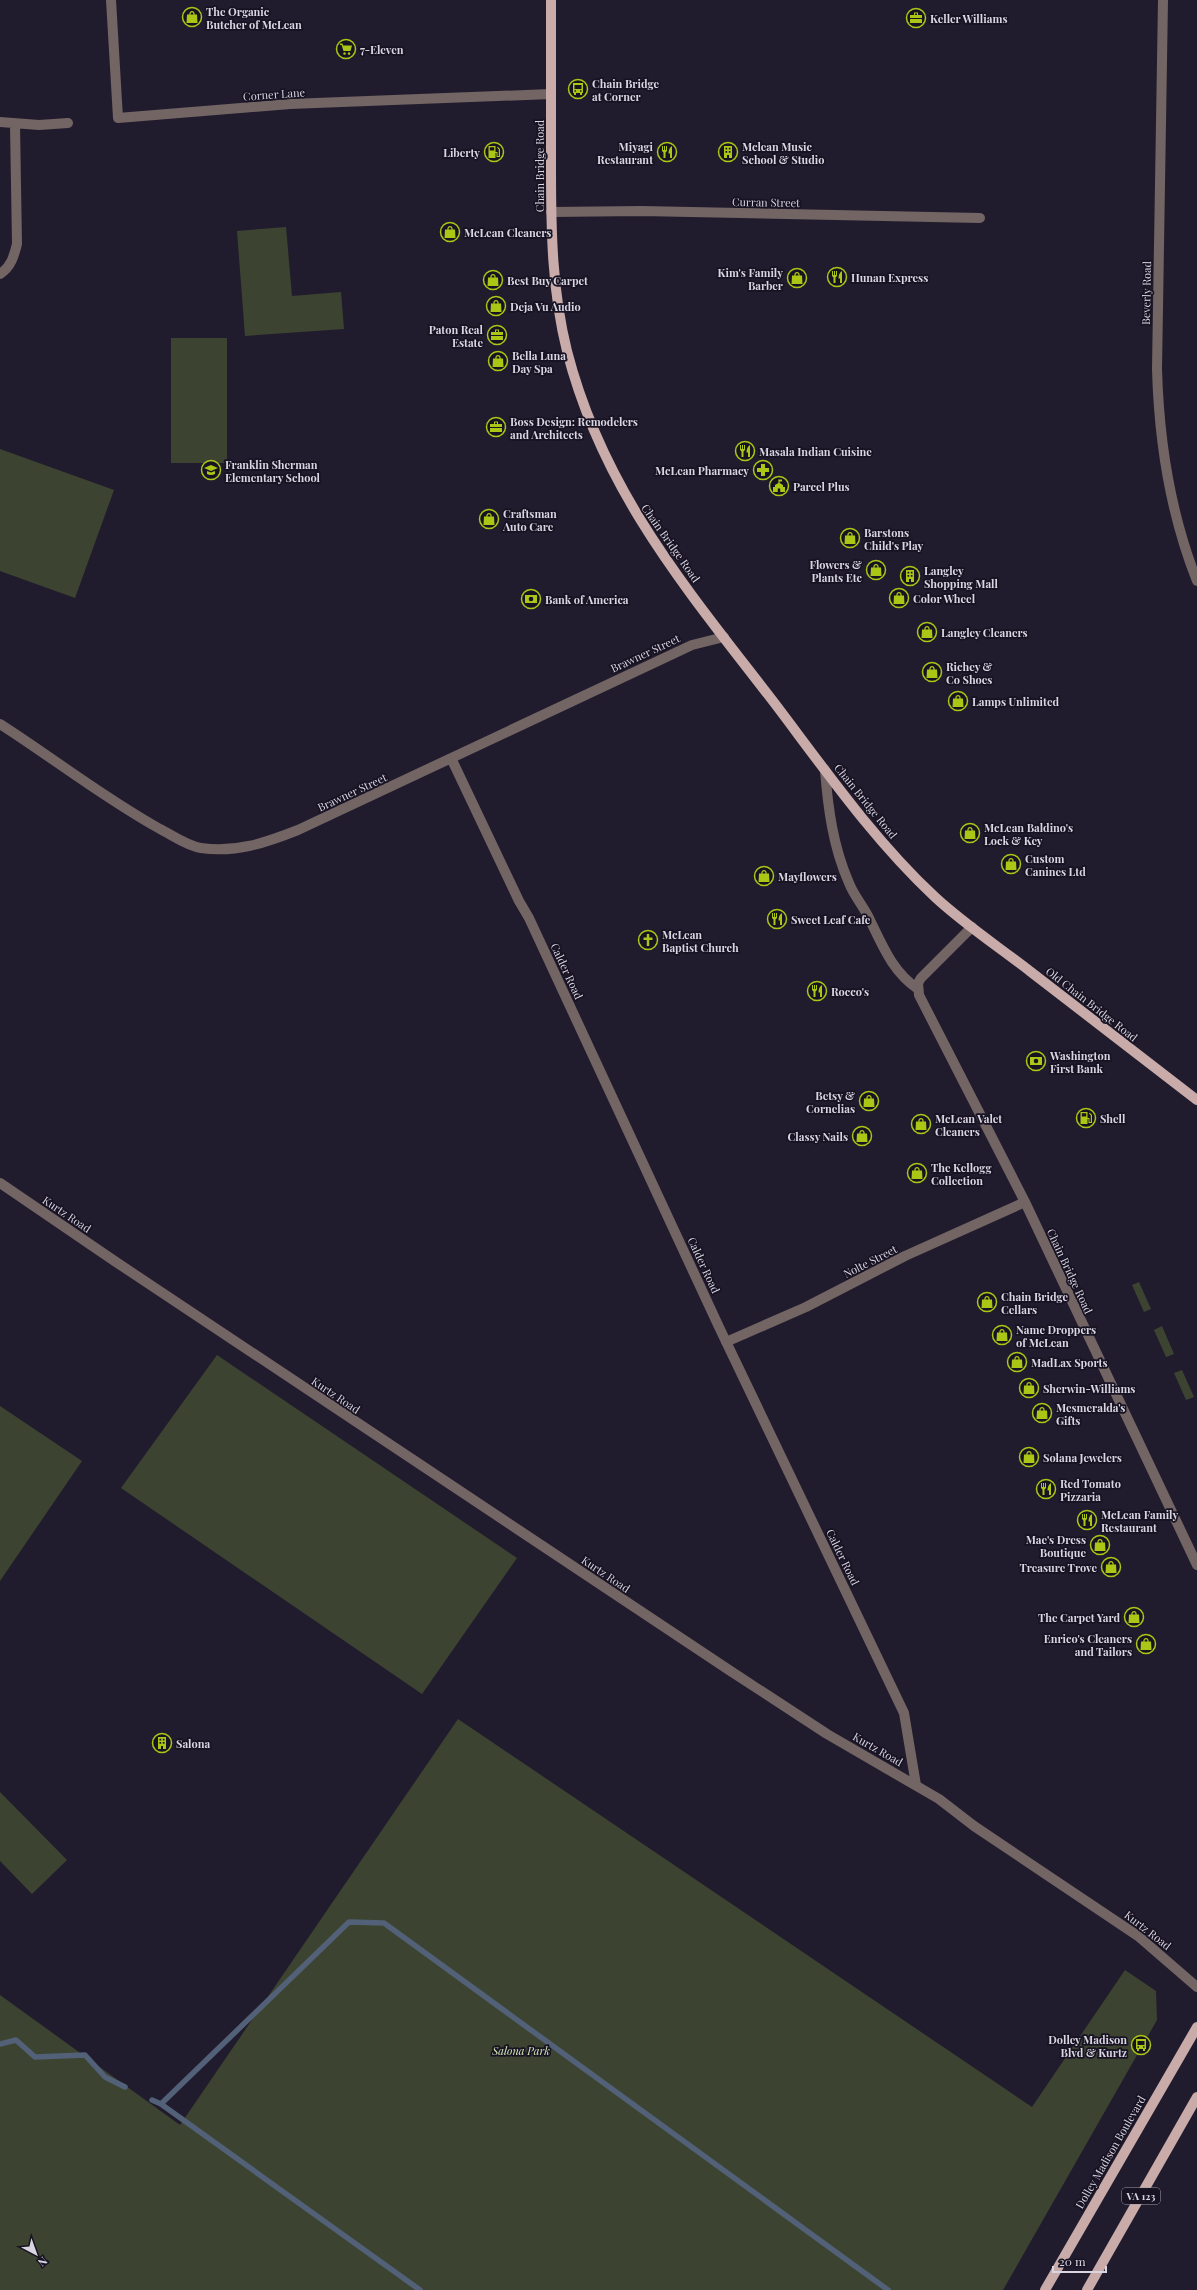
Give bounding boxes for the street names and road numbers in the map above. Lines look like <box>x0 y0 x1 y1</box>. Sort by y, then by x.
street label: Corner Lane <box>242 84 306 104</box>
street label: Chain Bridge Road <box>532 119 547 212</box>
street label: Curran Street <box>732 194 800 210</box>
street label: Beverly Road <box>1138 260 1154 325</box>
street label: Chain Bridge Road <box>638 501 704 586</box>
street label: Brawner Street <box>608 630 682 676</box>
street label: Chain Bridge Road <box>831 760 901 842</box>
street label: Brawner Street <box>315 769 389 815</box>
street label: Calder Road <box>547 940 587 1002</box>
street label: Old Chain Bridge Road <box>1043 963 1141 1045</box>
street label: Kurtz Road <box>40 1192 95 1236</box>
street label: Chain Bridge Road <box>1044 1226 1097 1317</box>
street label: Calder Road <box>684 1234 724 1296</box>
street label: Nolte Street <box>841 1241 899 1281</box>
street label: Kurtz Road <box>309 1373 364 1417</box>
street label: Calder Road <box>823 1527 863 1588</box>
street label: Kurtz Road <box>579 1552 634 1596</box>
street label: Kurtz Road <box>850 1729 906 1770</box>
street label: Kurtz Road <box>1122 1907 1175 1953</box>
street label: Dolley Madison Boulevard <box>1071 2092 1149 2211</box>
road number: VA 123 <box>1122 2188 1160 2204</box>

